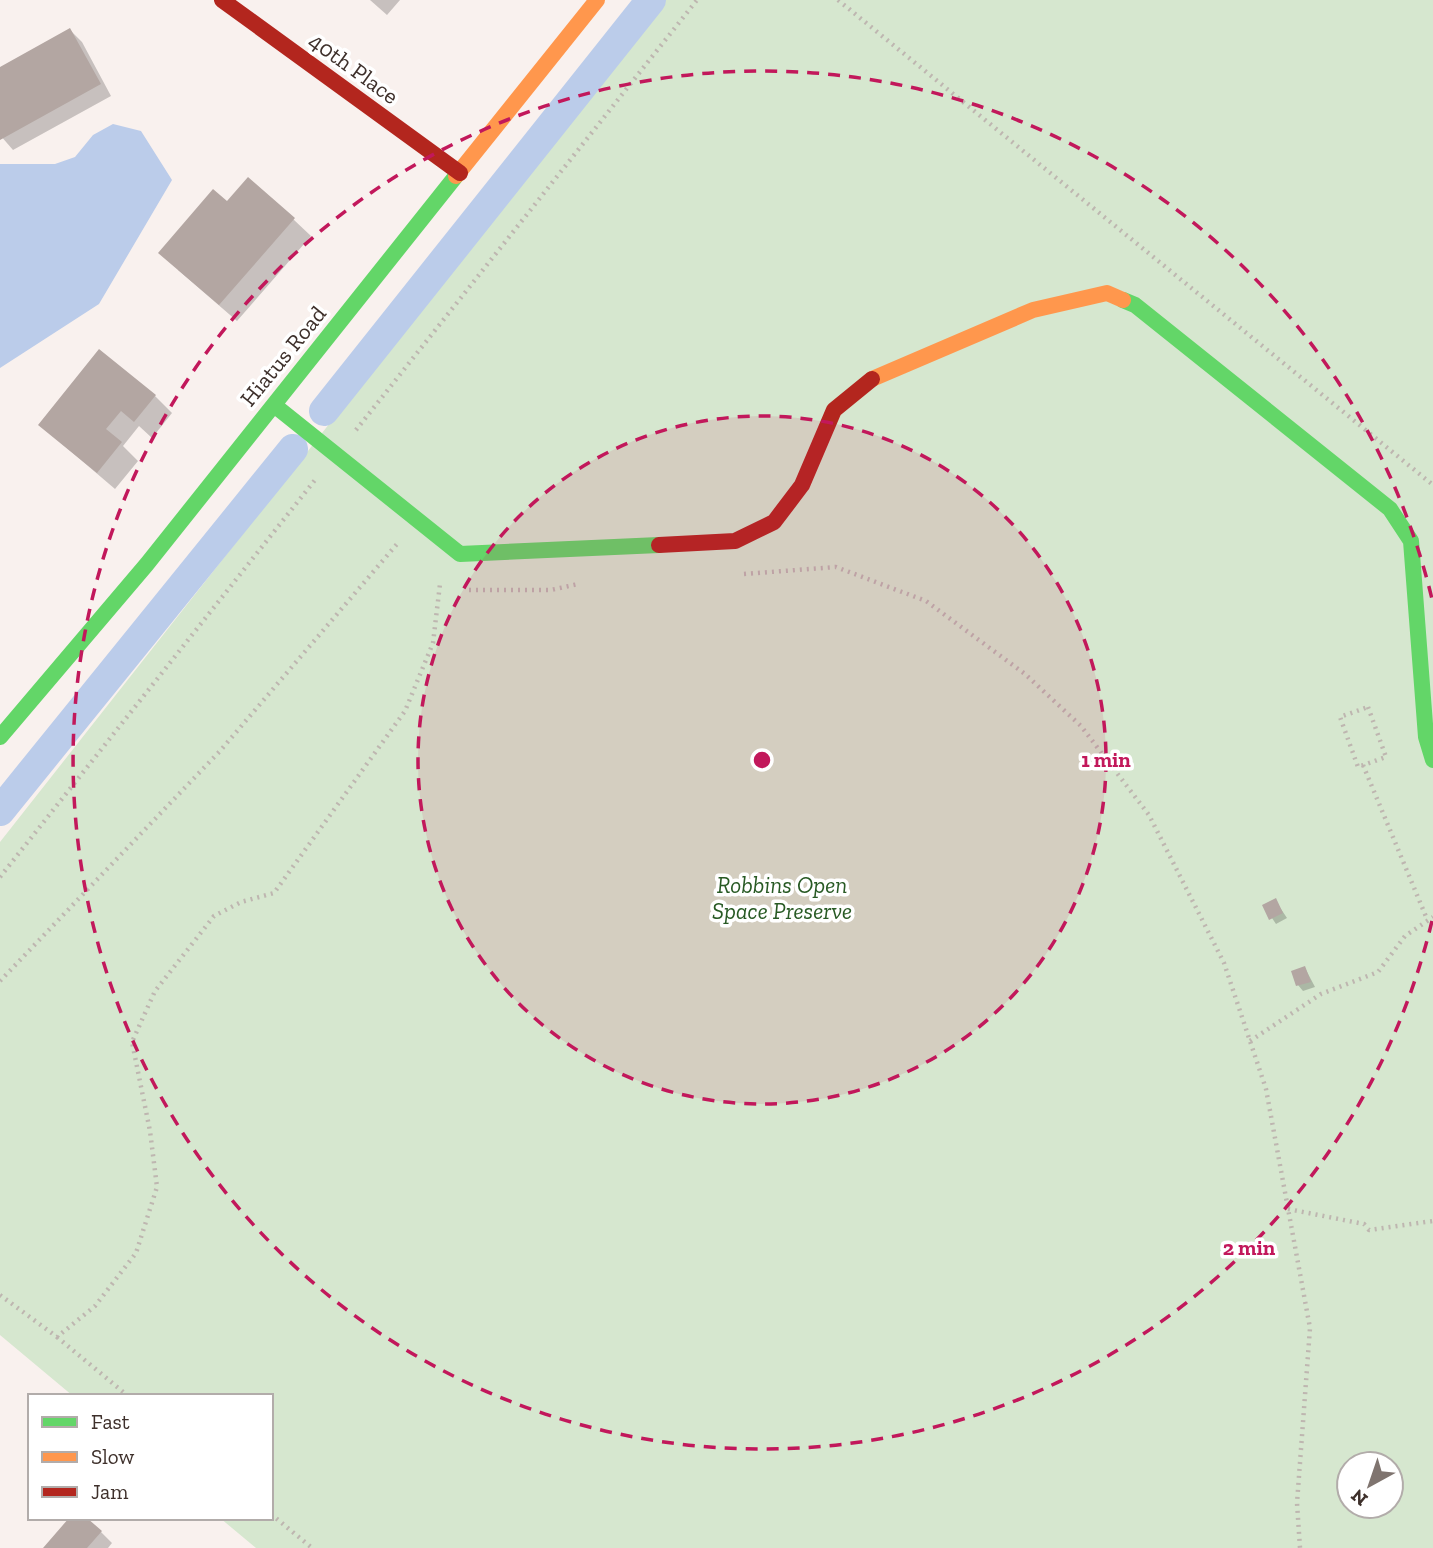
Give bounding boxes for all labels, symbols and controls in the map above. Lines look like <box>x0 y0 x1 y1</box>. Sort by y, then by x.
street label: 40th Place <box>304 26 404 110</box>
street label: Hiatus Road <box>234 300 332 412</box>
text: 1 min <box>1081 747 1131 772</box>
centre of rings <box>750 748 774 772</box>
park label: Robbins Open Space Preserve <box>712 871 852 925</box>
text: 2 min <box>1223 1235 1276 1260</box>
legend <box>28 1394 273 1520</box>
text: Fast <box>91 1409 130 1434</box>
text: Slow <box>91 1444 134 1469</box>
north arrow <box>1335 1450 1405 1520</box>
text: Jam <box>91 1479 128 1504</box>
text: N <box>1346 1484 1372 1511</box>

